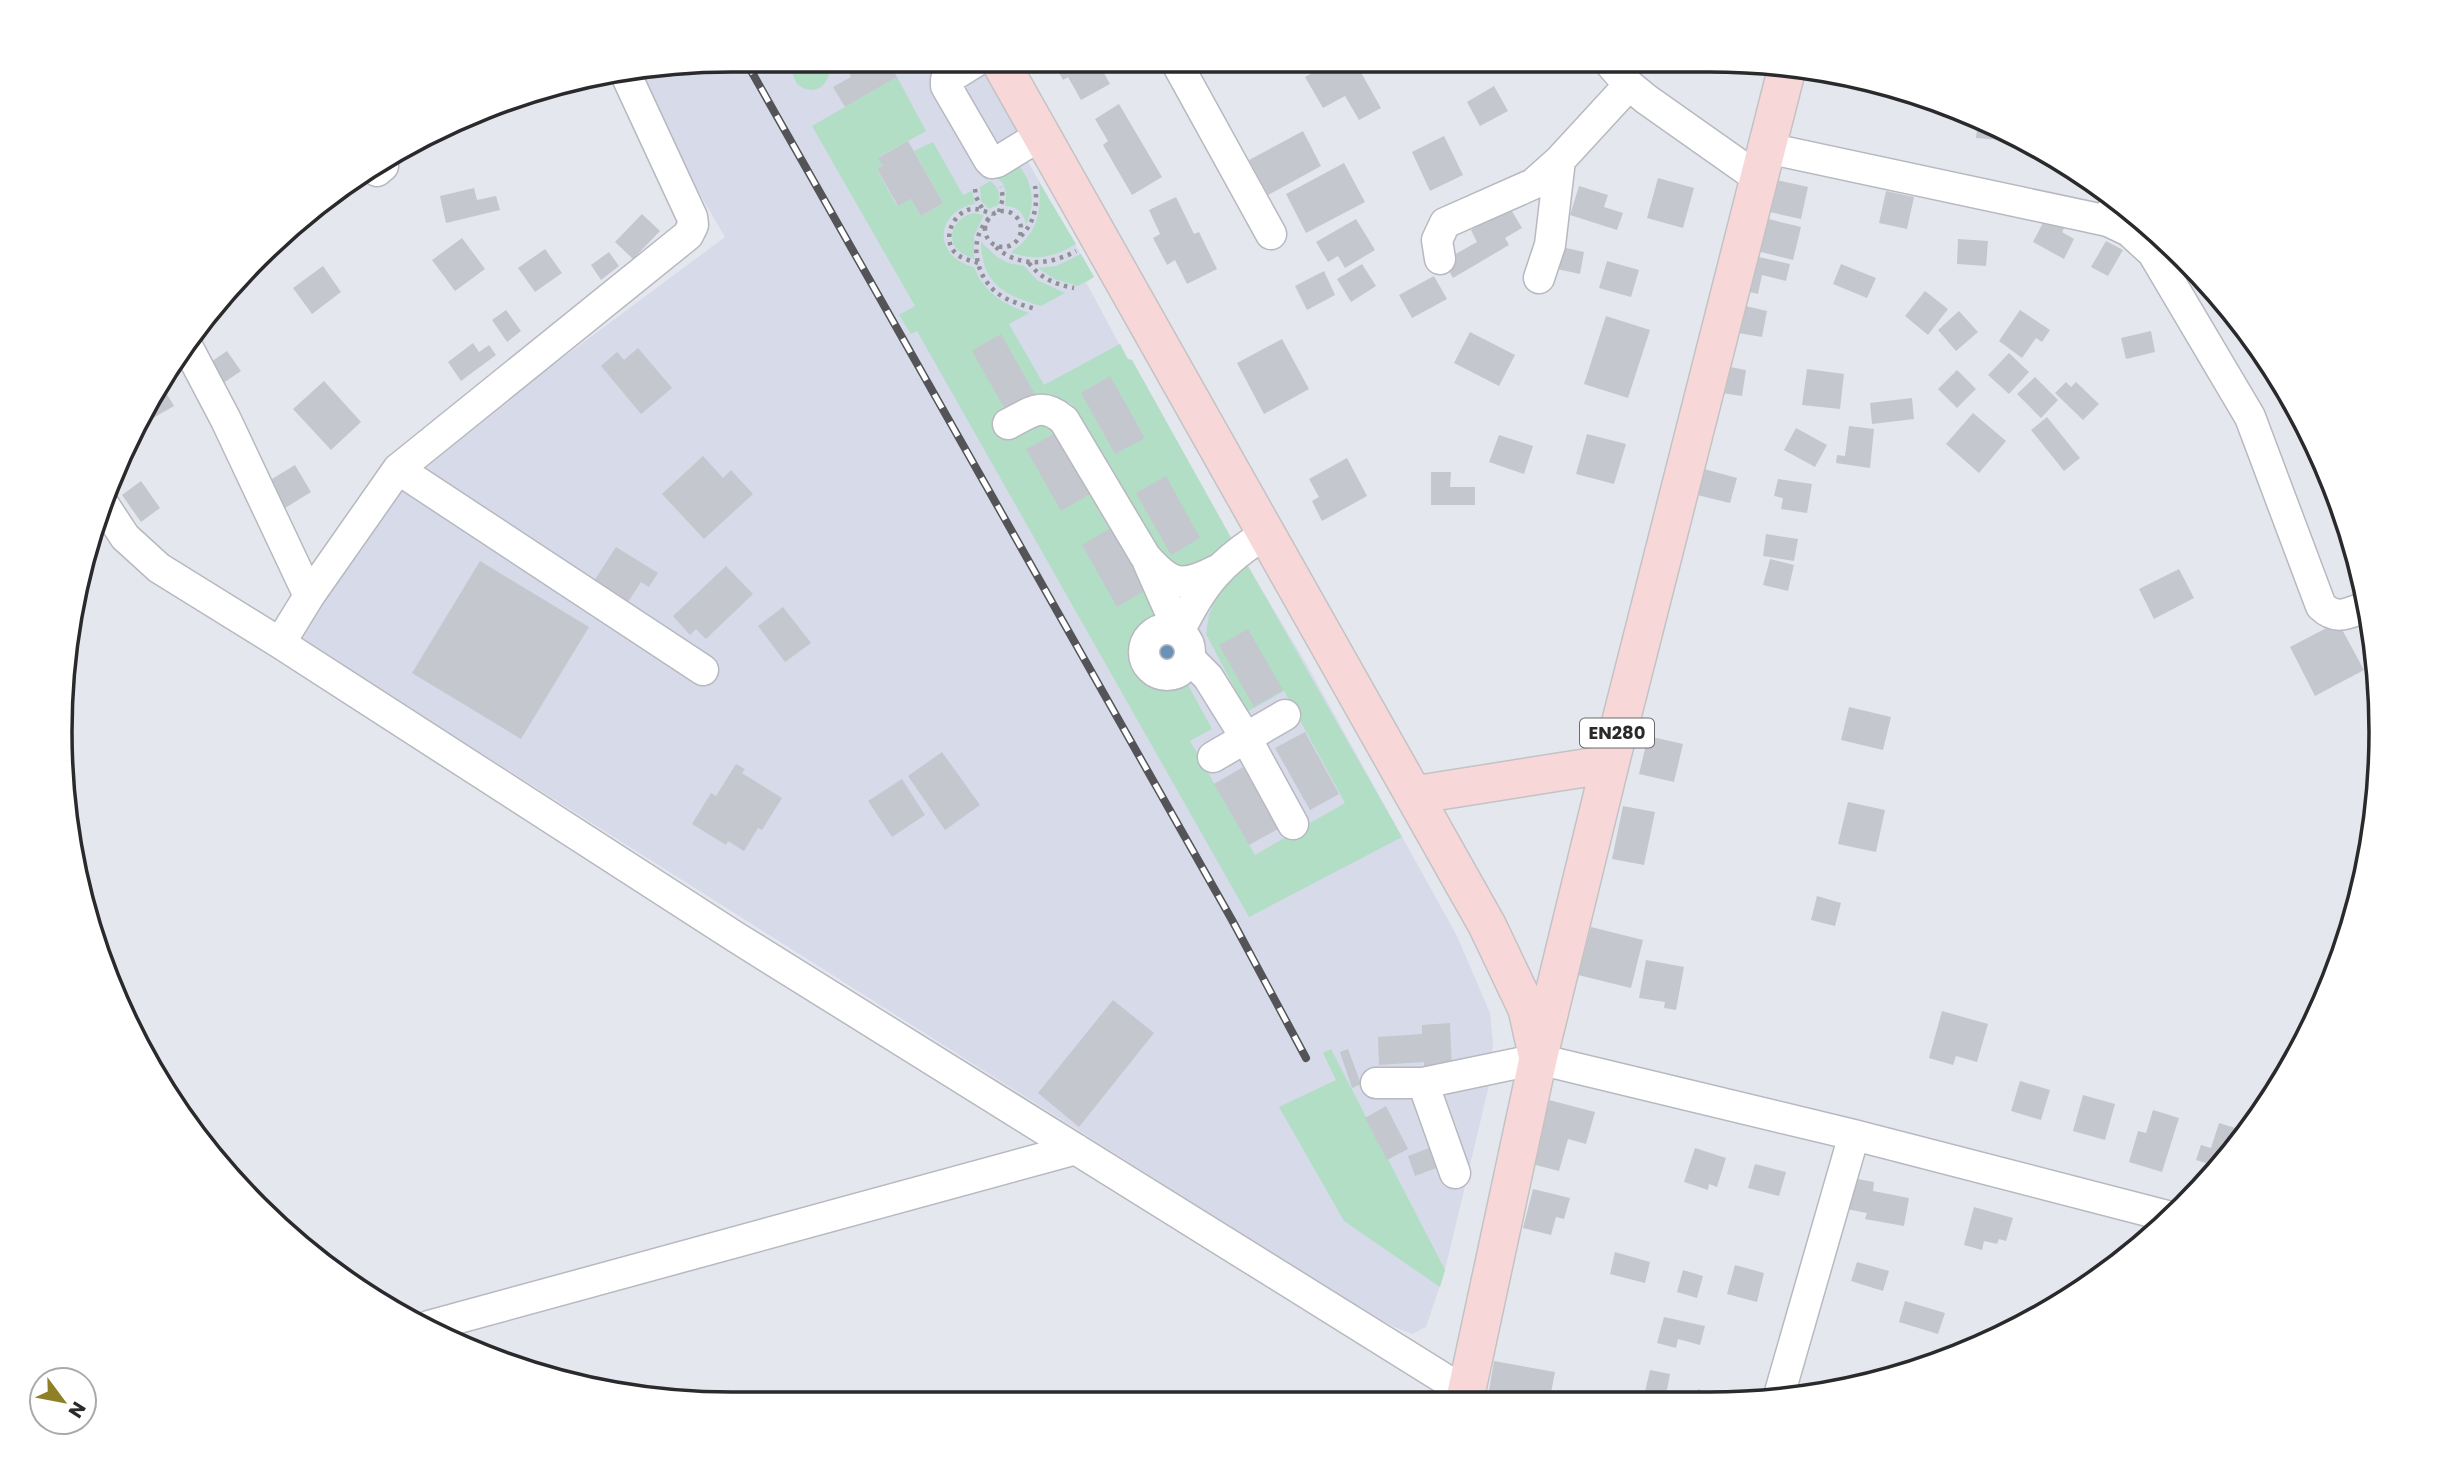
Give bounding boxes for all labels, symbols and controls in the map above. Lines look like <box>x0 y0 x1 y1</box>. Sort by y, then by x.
road number: EN280 <box>1580 718 1654 748</box>
north arrow <box>28 1366 98 1436</box>
text: N <box>62 1397 92 1423</box>

